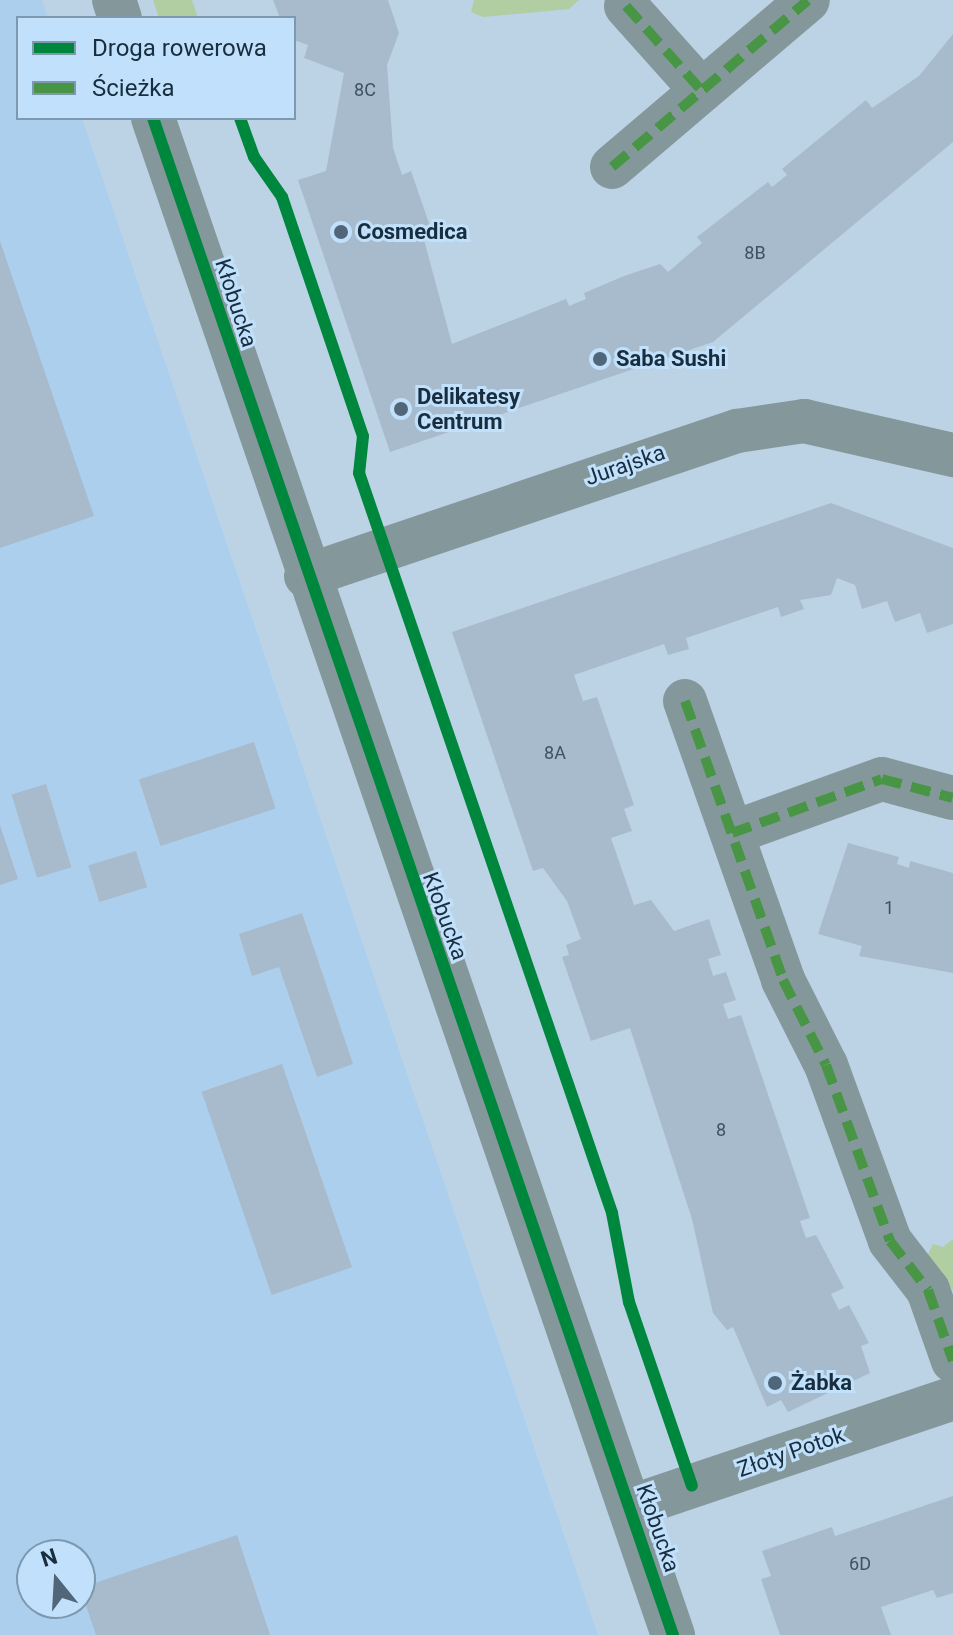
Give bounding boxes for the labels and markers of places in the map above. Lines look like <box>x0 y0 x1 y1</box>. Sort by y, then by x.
place label: Cosmedica <box>357 219 467 245</box>
marker: Cosmedica <box>332 223 350 241</box>
place label: Saba Sushi <box>616 346 726 372</box>
marker: Saba Sushi <box>591 350 609 368</box>
place label: Delikatesy Centrum <box>417 383 520 434</box>
marker: Delikatesy Centrum <box>392 400 410 418</box>
place label: Żabka <box>791 1370 852 1396</box>
marker: Żabka <box>766 1374 784 1392</box>

